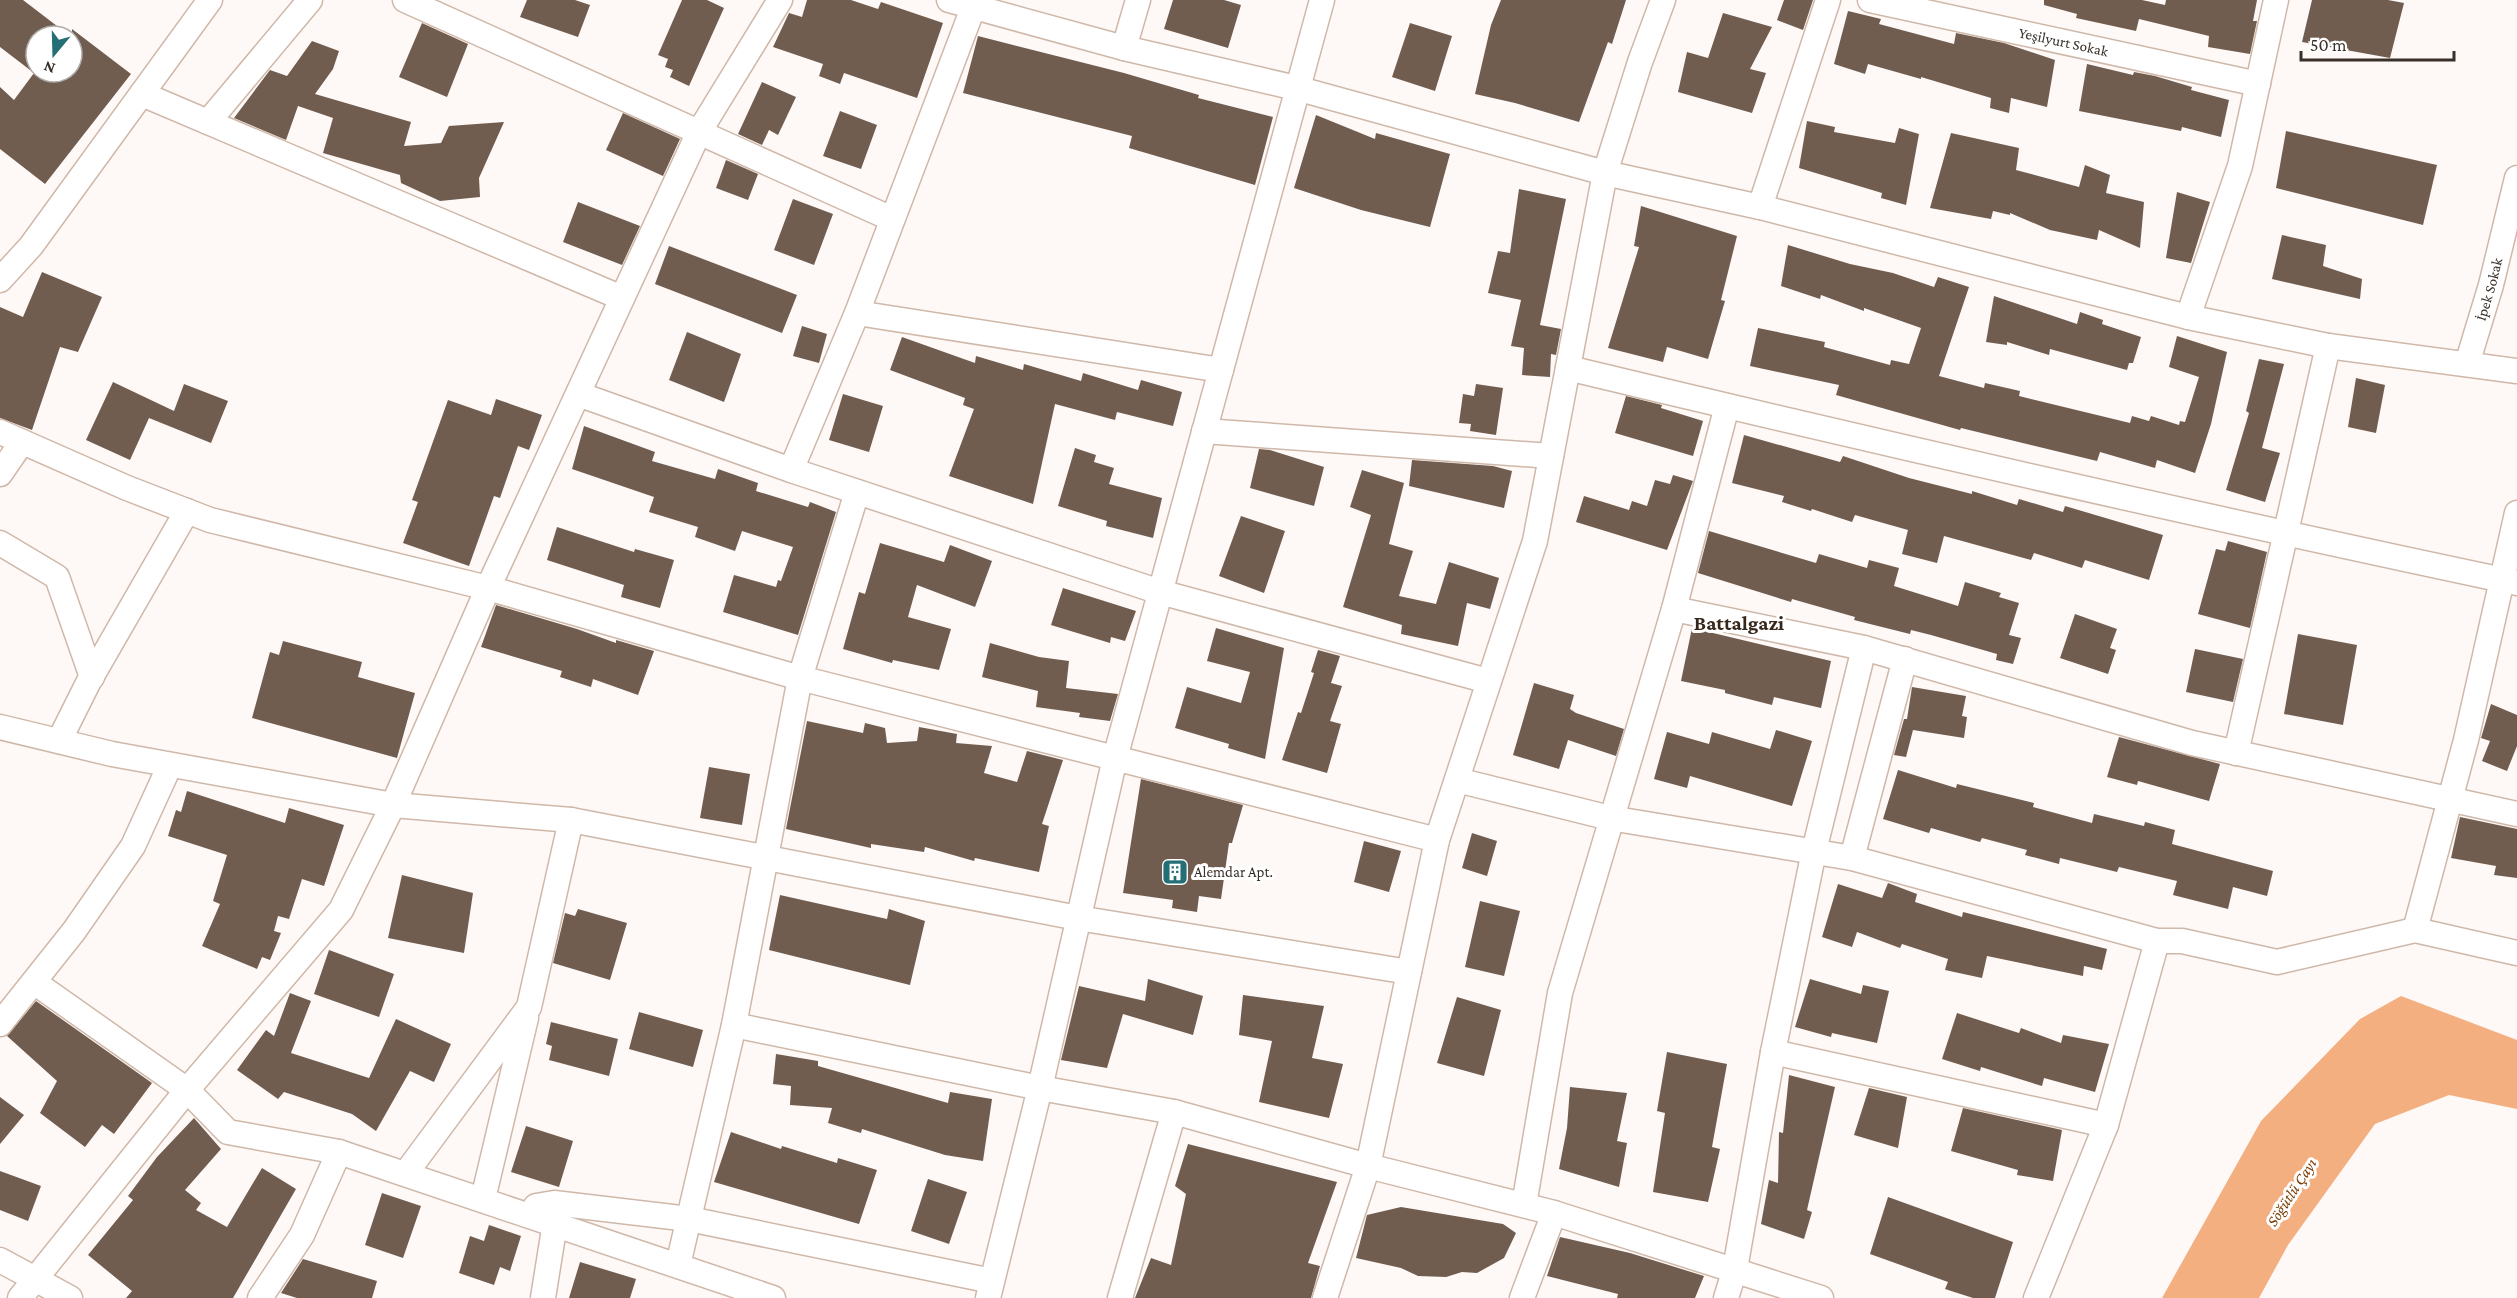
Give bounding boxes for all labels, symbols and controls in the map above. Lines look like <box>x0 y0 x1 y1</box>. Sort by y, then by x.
north arrow <box>24 24 84 84</box>
street label: Yeşilyurt Sokak <box>2017 24 2111 60</box>
scale bar <box>2301 24 2454 62</box>
text: 50 m <box>2310 35 2347 55</box>
text: N <box>41 58 57 78</box>
street label: İpek Sokak <box>2473 255 2506 323</box>
district label: Battalgazi <box>1694 611 1784 635</box>
building icon: Alemdar Apt. <box>1160 857 1190 887</box>
place label: Alemdar Apt. <box>1194 864 1273 881</box>
water label: Söğütlü Çayı <box>2263 1155 2320 1230</box>

